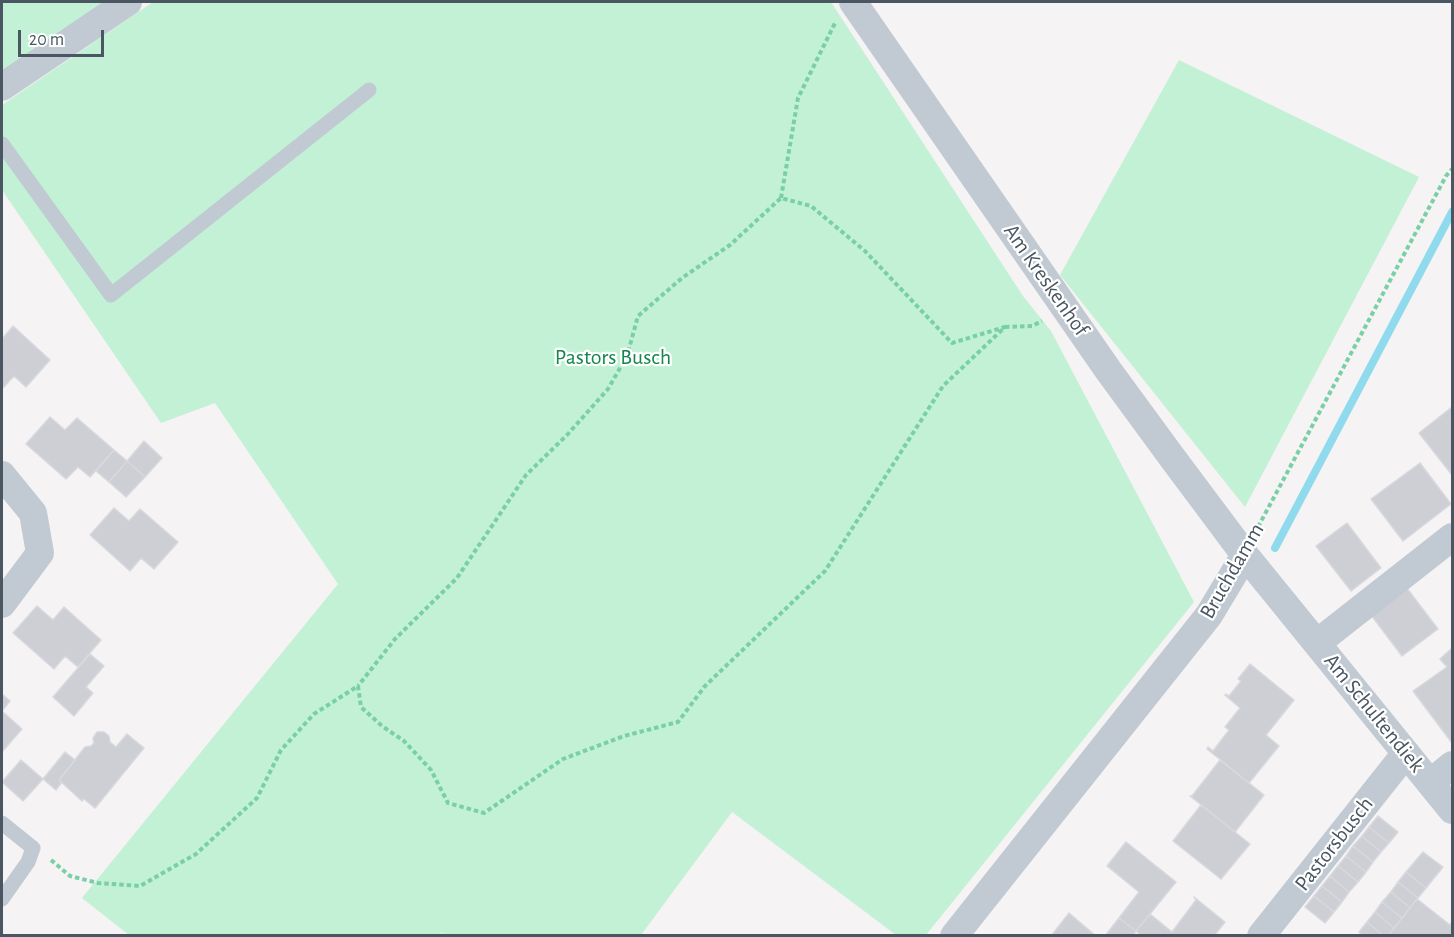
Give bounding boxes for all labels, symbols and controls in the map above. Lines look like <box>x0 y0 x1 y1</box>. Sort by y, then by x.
scale bar <box>21 18 106 56</box>
text: 20 m <box>29 31 64 49</box>
street label: Am Kreskenhof <box>998 219 1094 341</box>
park label: Pastors Busch <box>555 344 671 370</box>
street label: Bruchdamm <box>1194 518 1270 624</box>
street label: Am Schultendiek <box>1318 648 1430 778</box>
street label: Pastorsbusch <box>1289 792 1379 896</box>

